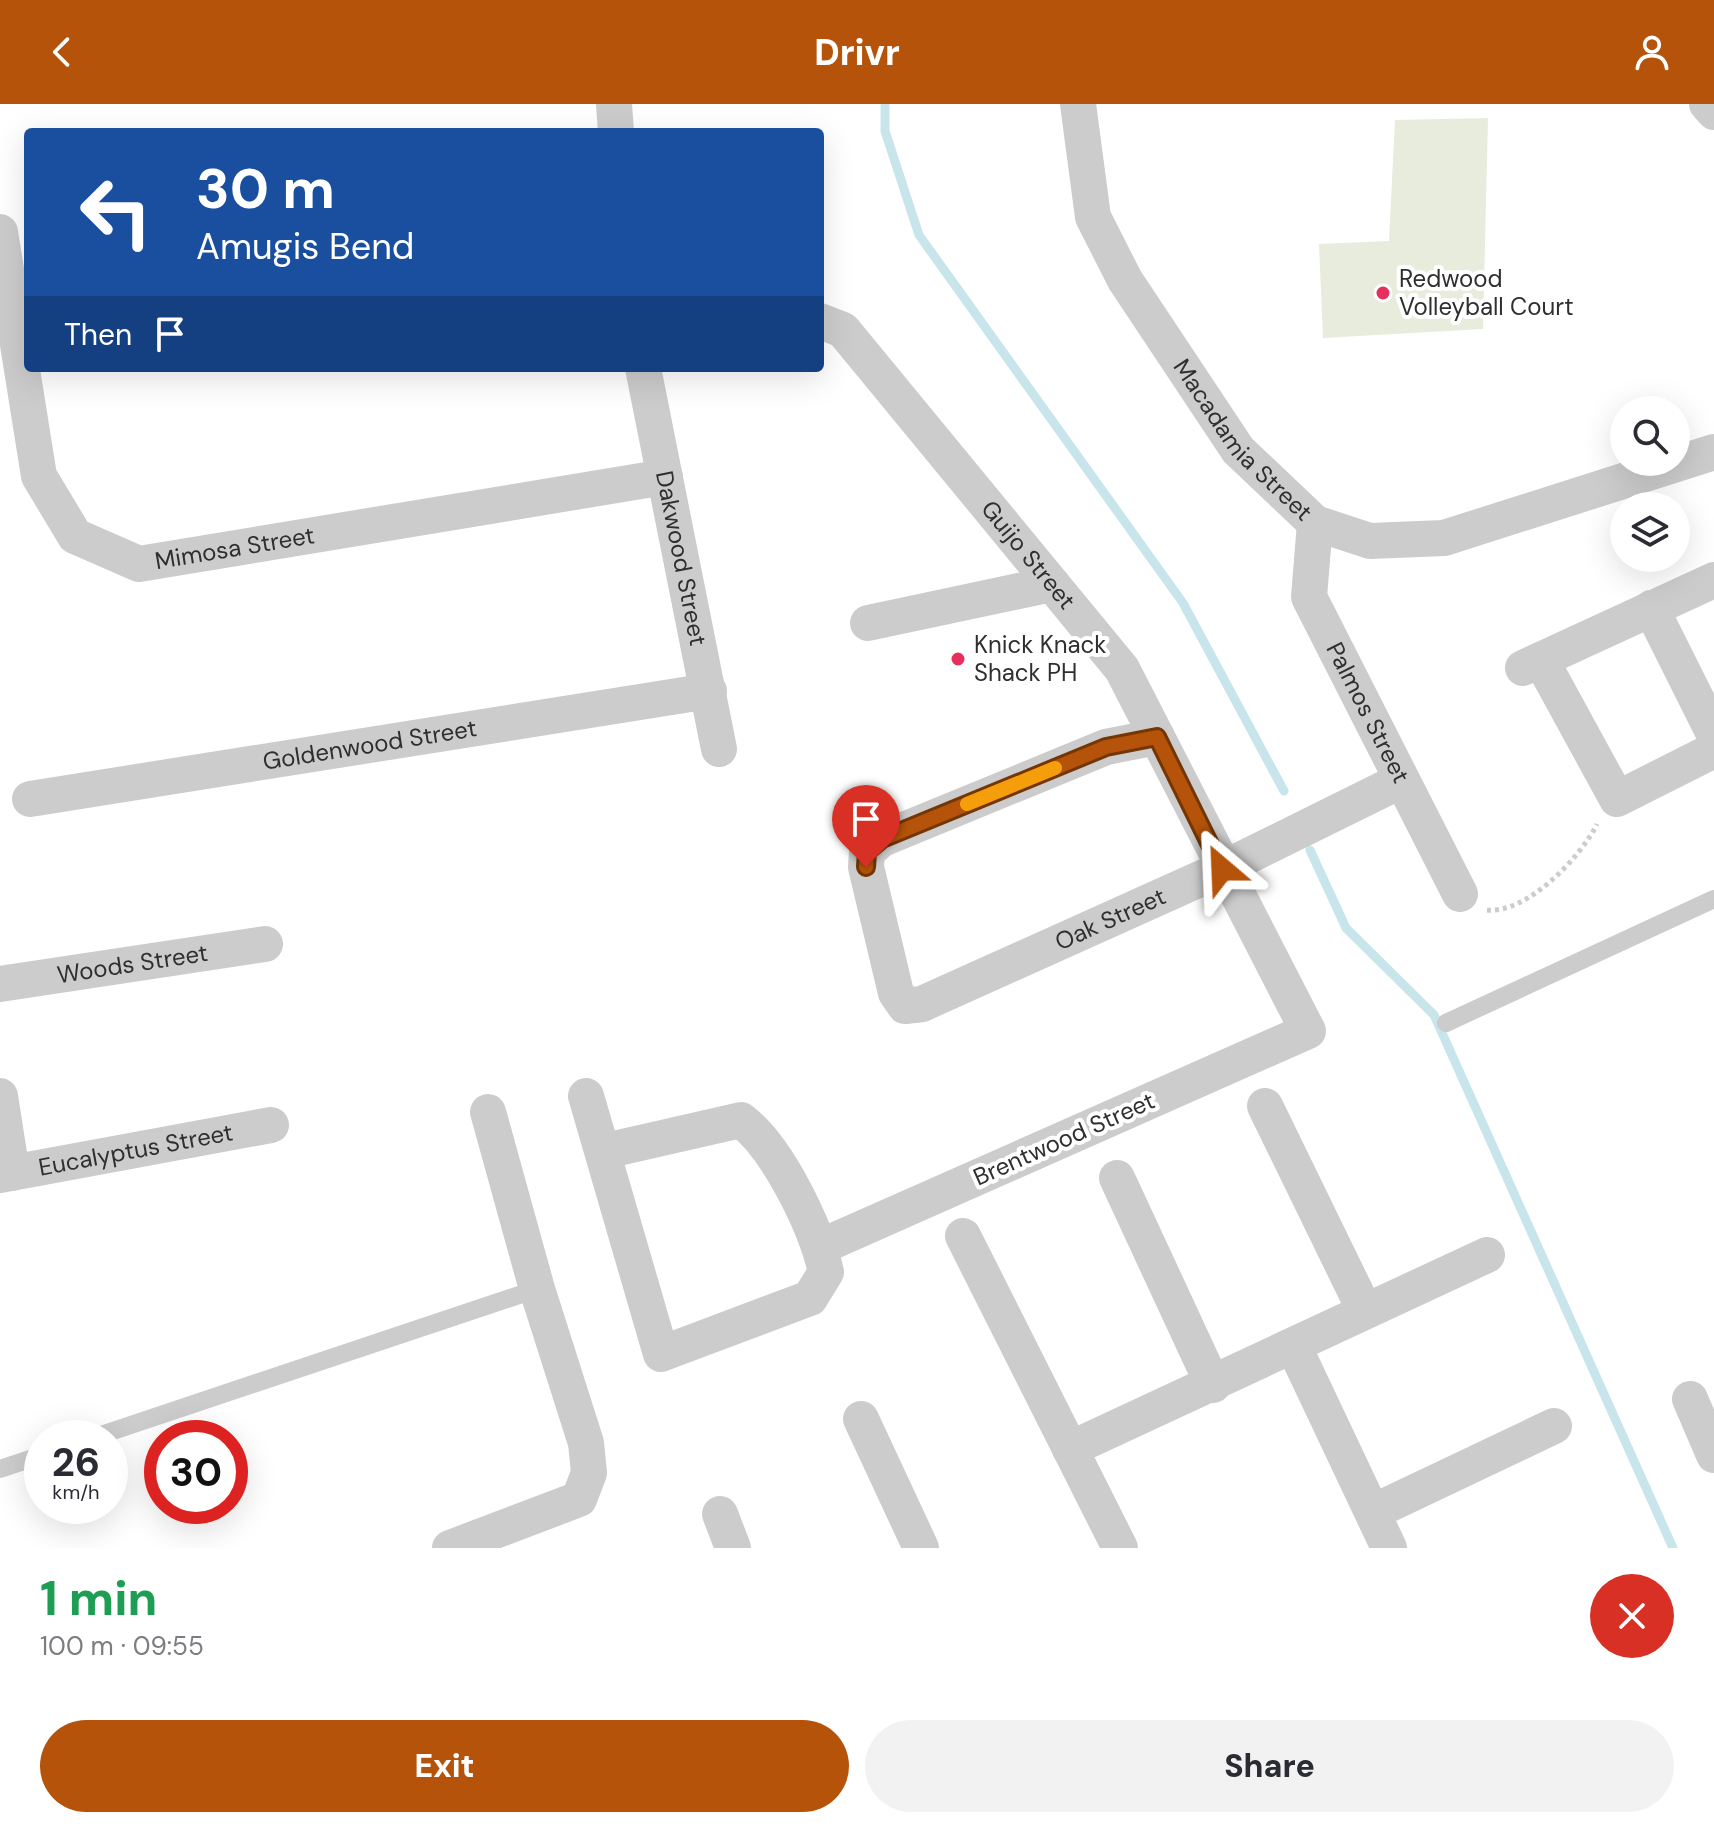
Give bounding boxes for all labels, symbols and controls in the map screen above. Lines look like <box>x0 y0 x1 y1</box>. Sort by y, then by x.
text: Drivr <box>814 29 900 76</box>
icon: back <box>40 30 84 74</box>
icon: person <box>1630 30 1674 74</box>
text: 30 m <box>196 152 335 225</box>
icon: left <box>64 160 168 264</box>
text: Amugis Bend <box>196 223 414 270</box>
place label: Redwood Volleyball Court <box>1399 263 1574 322</box>
marker: Redwood Volleyball Court <box>1374 284 1392 302</box>
icon: arrive <box>148 312 192 356</box>
text: Then <box>64 315 132 354</box>
street label: Macadamia Street <box>1167 353 1319 527</box>
map controls <box>1610 396 1690 572</box>
button: search <box>1610 396 1690 476</box>
street label: Dakwood Street <box>649 468 714 648</box>
button: layers <box>1610 492 1690 572</box>
street label: Guijo Street <box>975 494 1082 616</box>
street label: Mimosa Street <box>153 519 317 576</box>
place label: Knick Knack Shack PH <box>974 629 1106 688</box>
street label: Palmos Street <box>1320 637 1417 788</box>
marker: Knick Knack Shack PH <box>949 650 967 668</box>
street label: Goldenwood Street <box>260 712 479 777</box>
pin <box>832 785 900 867</box>
icon: arrive <box>844 797 888 841</box>
position arrow <box>1180 827 1264 911</box>
street label: Oak Street <box>1050 880 1170 957</box>
street label: Woods Street <box>55 937 210 990</box>
street label: Brentwood Street <box>968 1085 1159 1192</box>
street label: Eucalyptus Street <box>36 1116 235 1183</box>
speed limit sign: 30 <box>144 1420 248 1524</box>
text: 26 <box>52 1436 100 1488</box>
text: km/h <box>52 1479 100 1505</box>
text: 1 min <box>40 1567 157 1630</box>
button: close <box>1590 1574 1674 1658</box>
text: 100 m · 09:55 <box>40 1629 204 1663</box>
button: Exit <box>40 1720 849 1812</box>
button: Share <box>865 1720 1674 1812</box>

